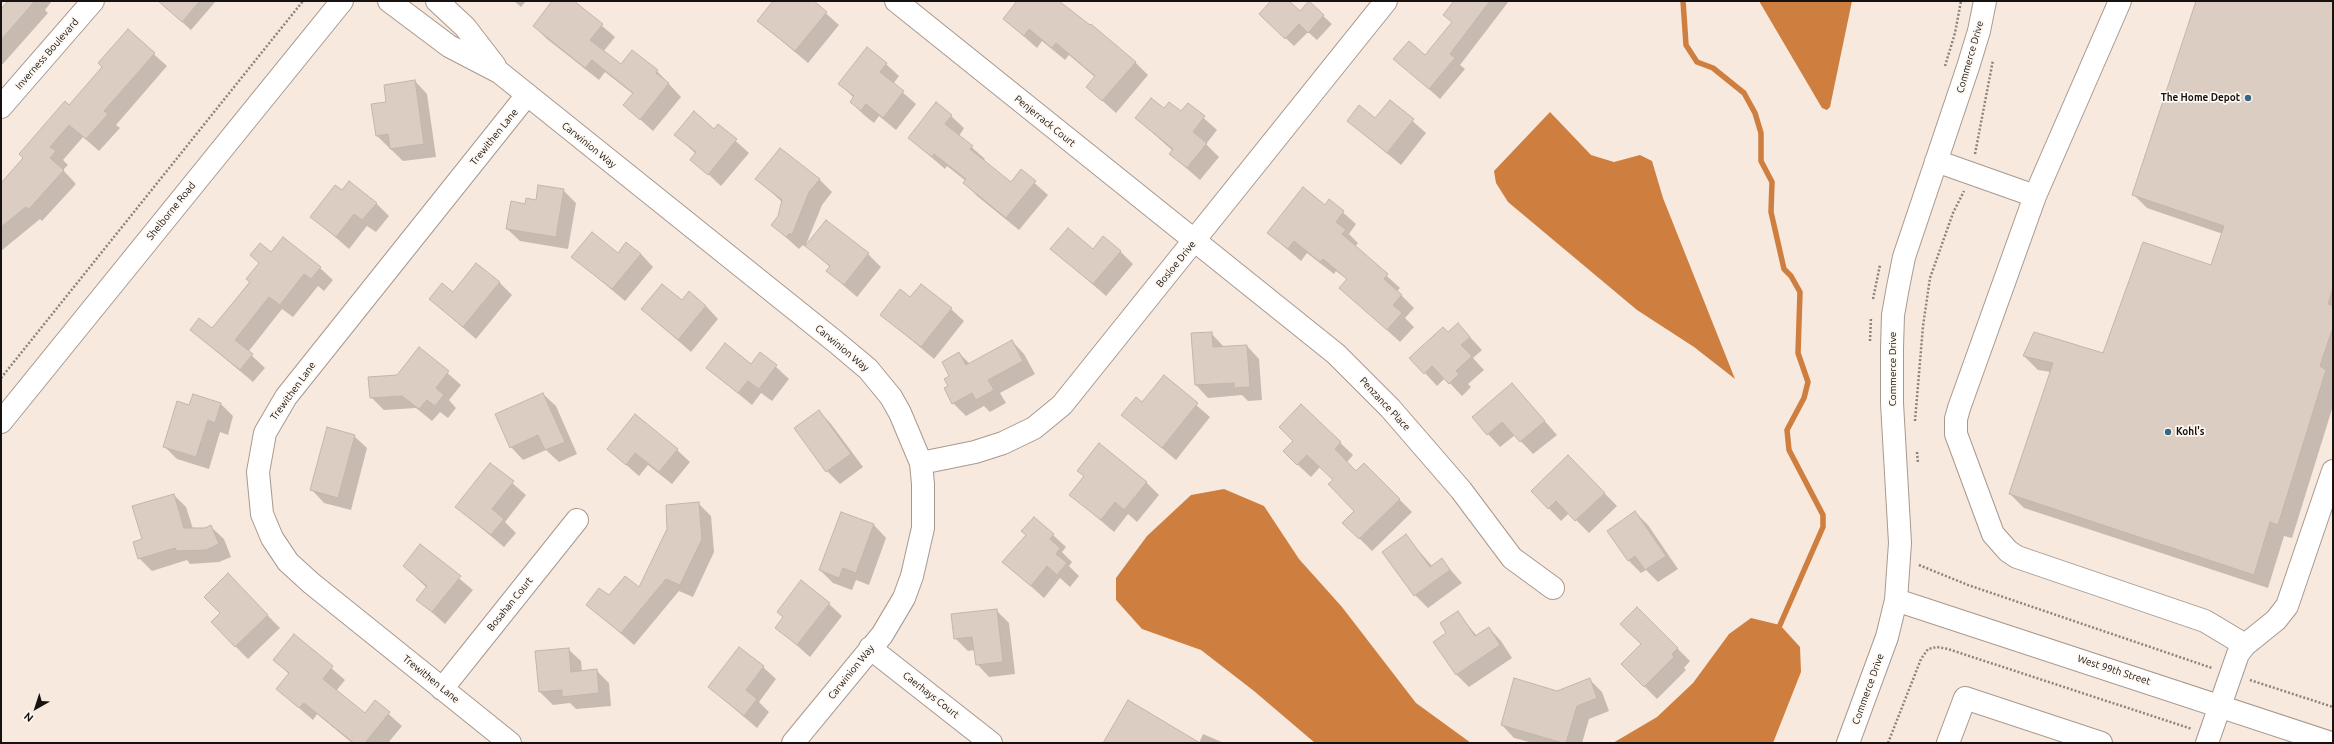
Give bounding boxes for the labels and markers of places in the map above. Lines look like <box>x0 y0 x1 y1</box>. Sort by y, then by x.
place label: The Home Depot <box>2161 92 2240 104</box>
marker: The Home Depot <box>2243 93 2253 103</box>
place label: Kohl's <box>2176 426 2204 438</box>
marker: Kohl's <box>2163 427 2173 437</box>

